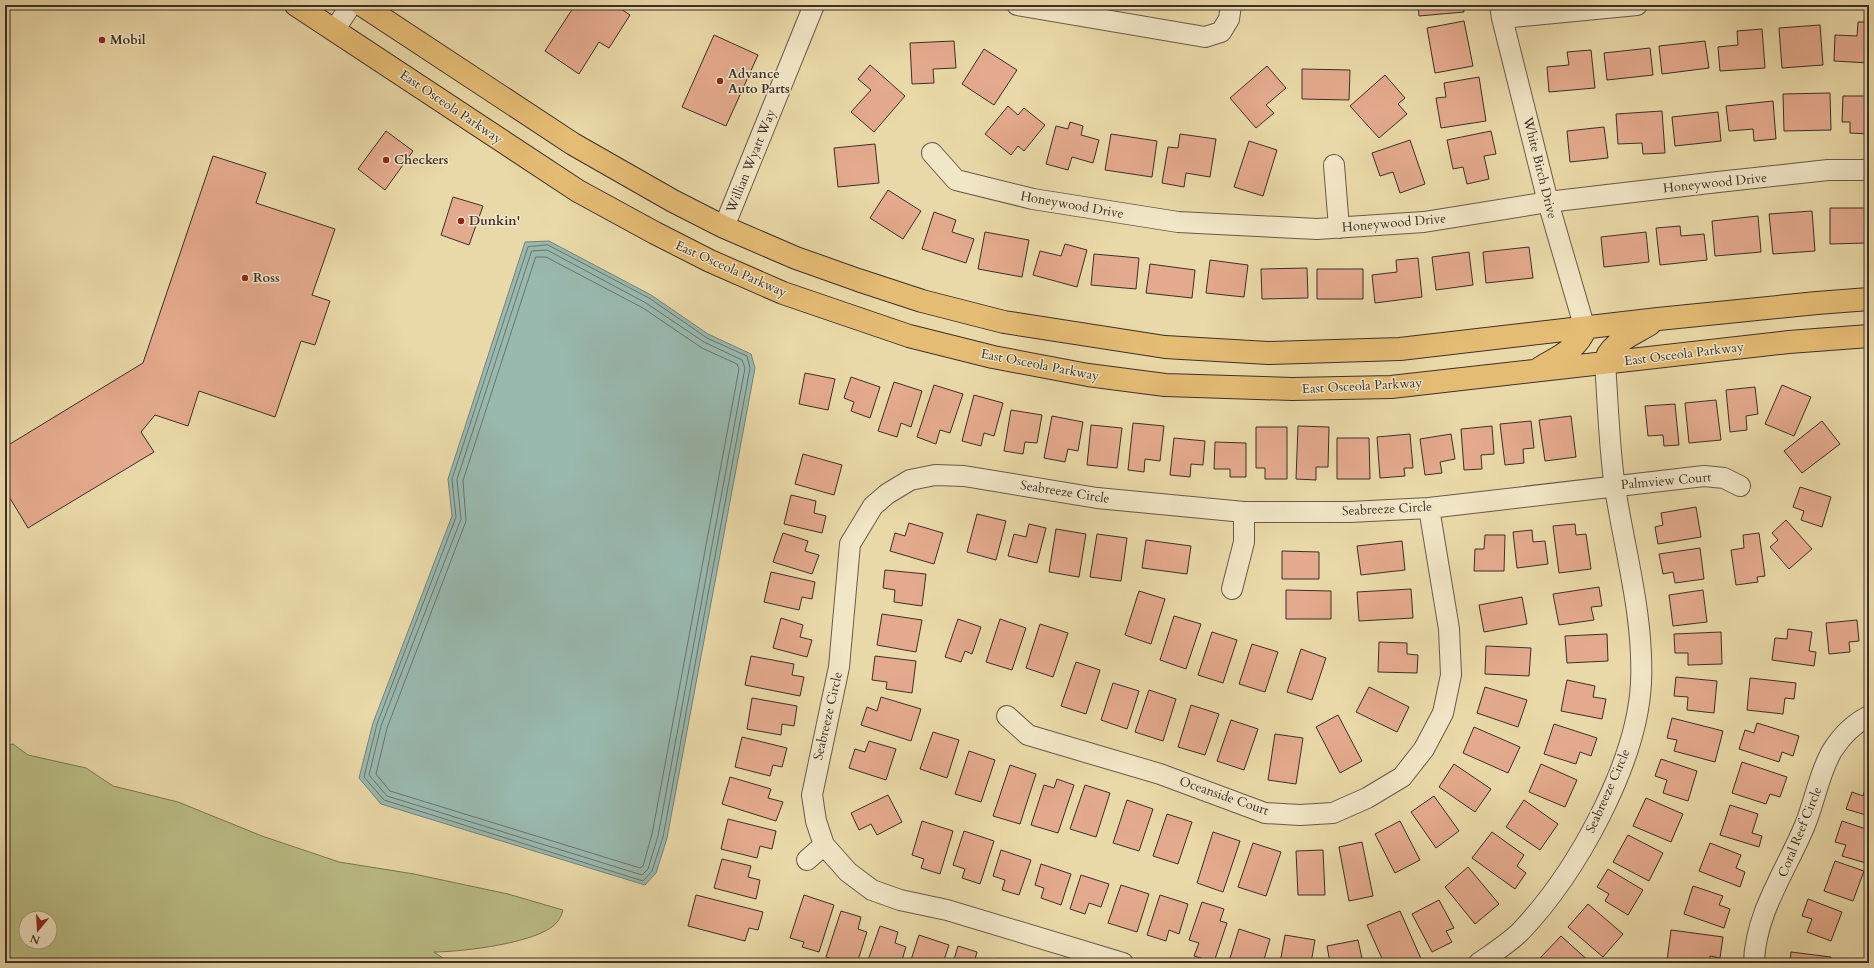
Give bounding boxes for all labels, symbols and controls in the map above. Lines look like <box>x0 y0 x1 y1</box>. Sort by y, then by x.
place label: Mobil <box>110 31 146 49</box>
marker: Mobil <box>97 35 107 45</box>
place label: Advance Auto Parts <box>728 65 790 98</box>
street label: East Osceola Parkway <box>396 66 506 148</box>
marker: Advance Auto Parts <box>715 76 725 86</box>
street label: Willian Wyatt Way <box>722 106 780 216</box>
street label: White Birch Drive <box>1518 114 1561 221</box>
place label: Checkers <box>394 151 448 169</box>
marker: Checkers <box>381 155 391 165</box>
street label: Honeywood Drive <box>1662 169 1768 197</box>
street label: Honeywood Drive <box>1019 187 1125 223</box>
street label: Honeywood Drive <box>1341 209 1447 237</box>
place label: Dunkin' <box>469 212 520 230</box>
marker: Dunkin' <box>456 216 466 226</box>
street label: East Osceola Parkway <box>672 236 790 302</box>
place label: Ross <box>253 269 280 287</box>
marker: Ross <box>240 273 250 283</box>
street label: East Osceola Parkway <box>1623 338 1745 370</box>
street label: East Osceola Parkway <box>979 345 1101 385</box>
street label: East Osceola Parkway <box>1301 374 1423 398</box>
street label: Palmview Court <box>1620 468 1712 494</box>
street label: Seabreeze Circle <box>1019 476 1111 508</box>
street label: Seabreeze Circle <box>1341 498 1433 520</box>
street label: Seabreeze Circle <box>809 670 847 762</box>
street label: Seabreeze Circle <box>1581 746 1635 836</box>
street label: Oceanside Court <box>1177 772 1271 820</box>
street label: Coral Reef Circle <box>1774 784 1826 880</box>
north arrow <box>18 910 58 950</box>
text: N <box>28 930 42 948</box>

